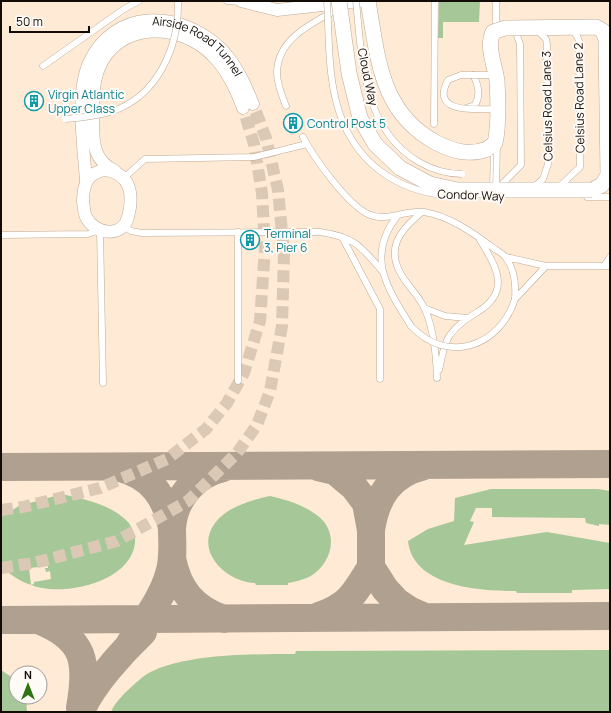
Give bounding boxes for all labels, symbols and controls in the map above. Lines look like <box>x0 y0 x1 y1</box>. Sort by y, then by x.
scale bar <box>10 8 89 34</box>
street label: Airside Road Tunnel <box>152 12 247 79</box>
text: 50 m <box>16 13 43 30</box>
street label: Celsius Road Lane 2 <box>570 43 588 153</box>
street label: Cloud Way <box>354 47 383 108</box>
street label: Celsius Road Lane 3 <box>538 51 556 161</box>
place label: Virgin Atlantic Upper Class <box>48 86 125 117</box>
building icon: Virgin Atlantic Upper Class <box>23 90 45 112</box>
building icon: Control Post 5 <box>282 112 304 134</box>
place label: Control Post 5 <box>307 115 386 132</box>
street label: Condor Way <box>437 185 505 205</box>
place label: Terminal 3, Pier 6 <box>264 225 311 256</box>
building icon: Terminal 3, Pier 6 <box>239 229 261 251</box>
north arrow <box>8 665 48 705</box>
text: N <box>24 667 32 682</box>

